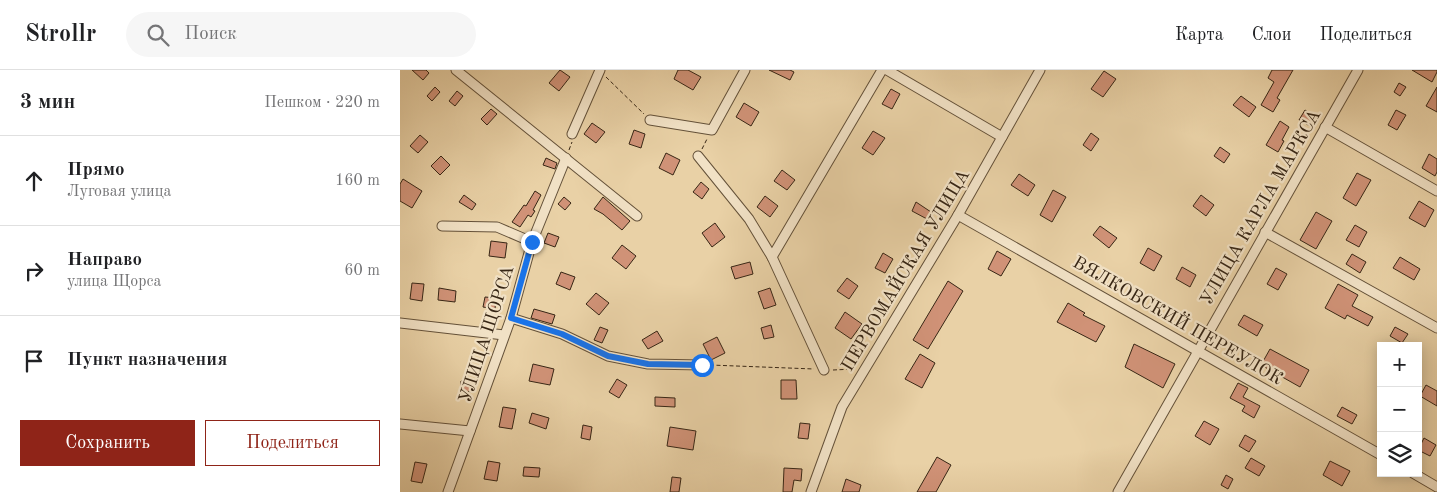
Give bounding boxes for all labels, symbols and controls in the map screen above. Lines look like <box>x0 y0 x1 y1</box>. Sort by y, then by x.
search box <box>126 12 476 57</box>
icon: search <box>144 21 172 49</box>
text: Strollr <box>25 23 96 47</box>
text: Поиск <box>184 25 237 44</box>
text: Карта <box>1175 26 1224 44</box>
text: Слои <box>1252 26 1291 44</box>
text: Поделиться <box>1319 26 1412 44</box>
text: 3 мин <box>20 92 75 113</box>
text: Пешком · 220 m <box>264 95 380 111</box>
street label: УЛИЦА КАРЛА МАРКСА <box>1197 106 1324 308</box>
text: Прямо <box>67 161 125 180</box>
street label: ПЕРВОМАЙСКАЯ УЛИЦА <box>835 164 973 375</box>
icon: ahead <box>20 167 48 195</box>
text: 160 m <box>335 173 380 189</box>
text: Луговая улица <box>67 184 171 200</box>
route end <box>521 231 544 254</box>
street label: ВЯЛКОВСКИЙ ПЕРЕУЛОК <box>1069 250 1288 388</box>
text: Направо <box>67 251 142 270</box>
icon: right <box>20 257 48 285</box>
text: 60 m <box>344 263 380 279</box>
street label: УЛИЦА ЩОРСА <box>456 263 518 405</box>
text: улица Щорса <box>67 274 161 290</box>
map controls <box>1377 342 1422 477</box>
button: + <box>1377 342 1422 387</box>
icon: arrive <box>20 347 48 375</box>
text: Пункт назначения <box>67 351 227 370</box>
route start <box>691 354 714 377</box>
button: − <box>1377 387 1422 432</box>
button: Сохранить <box>20 420 195 466</box>
button: Поделиться <box>205 420 380 466</box>
button: layers <box>1377 432 1422 477</box>

